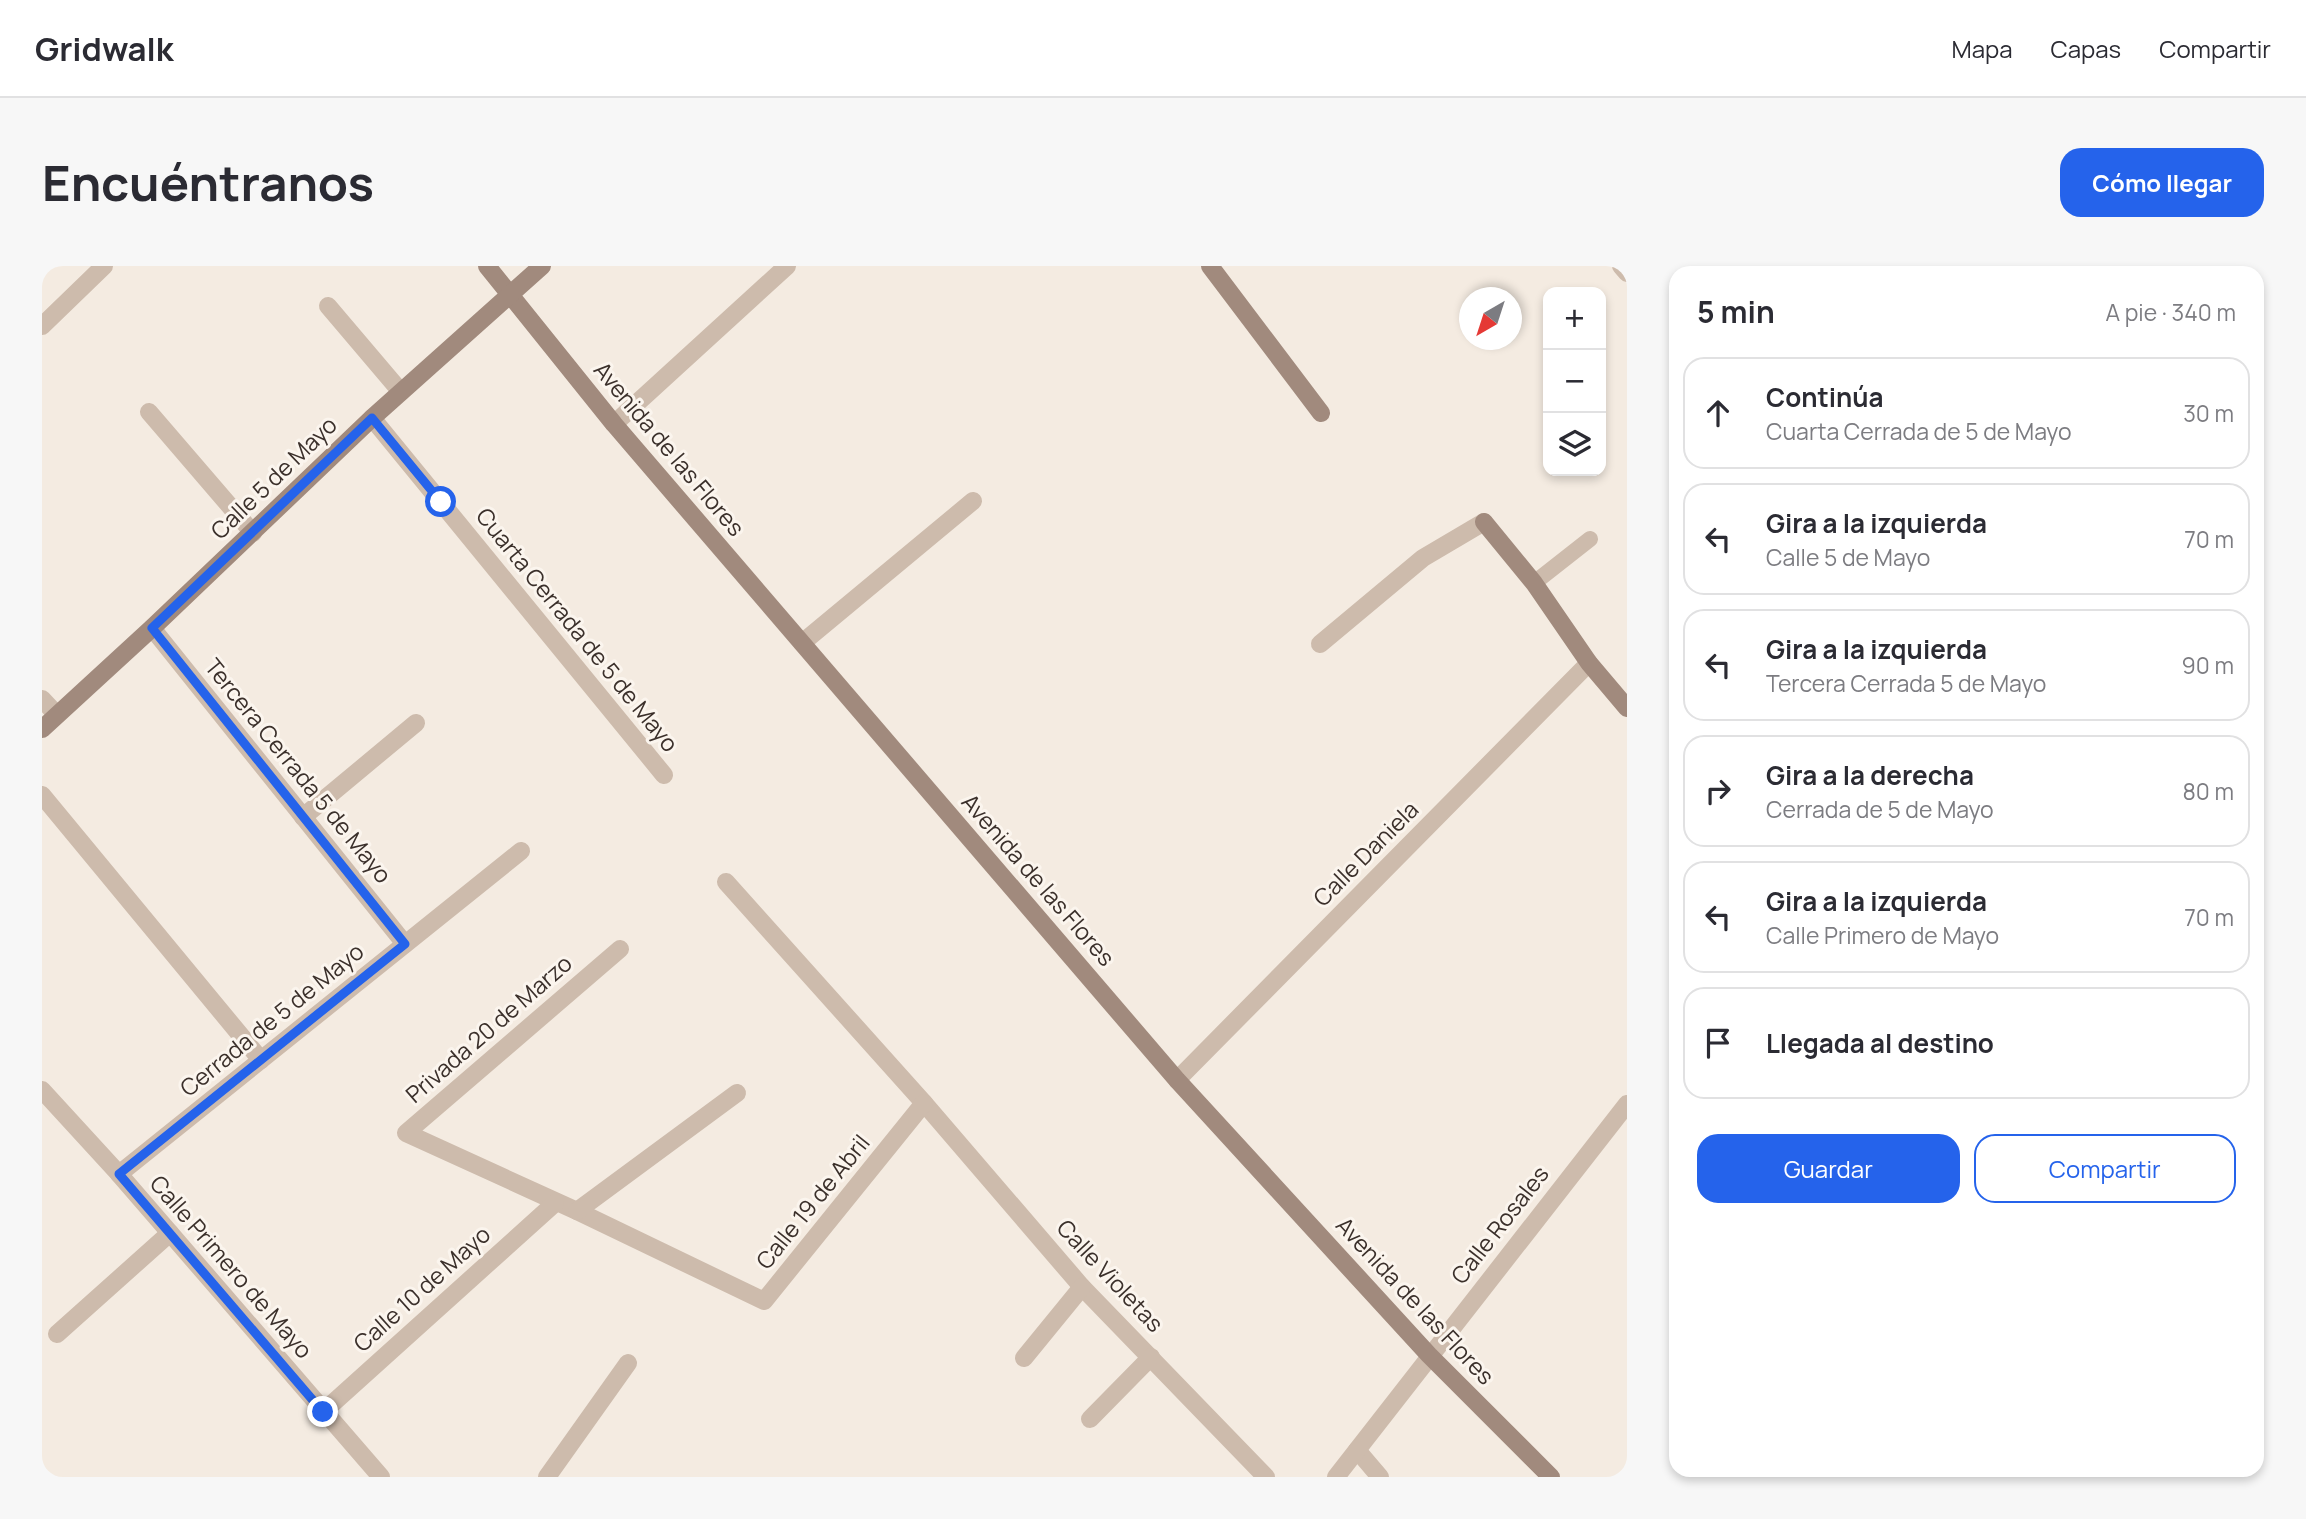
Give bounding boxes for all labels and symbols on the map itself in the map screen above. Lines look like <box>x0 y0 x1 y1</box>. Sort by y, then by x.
north arrow <box>1459 287 1522 350</box>
street label: Avenida de las Flores <box>587 354 752 542</box>
street label: Calle 5 de Mayo <box>203 409 344 546</box>
route start <box>425 486 456 517</box>
street label: Cuarta Cerrada de 5 de Mayo <box>469 501 686 758</box>
street label: Tercera Cerrada 5 de Mayo <box>198 651 399 889</box>
street label: Avenida de las Flores <box>955 786 1123 972</box>
street label: Calle Daniela <box>1306 794 1425 913</box>
street label: Cerrada de 5 de Mayo <box>173 935 370 1103</box>
street label: Privada 20 de Marzo <box>398 947 578 1110</box>
street label: Calle 19 de Abril <box>748 1127 876 1275</box>
street label: Calle Rosales <box>1443 1159 1555 1290</box>
street label: Calle Primero de Mayo <box>143 1168 320 1365</box>
street label: Avenida de las Flores <box>1329 1209 1502 1391</box>
street label: Calle Violetas <box>1050 1212 1171 1339</box>
street label: Calle 10 de Mayo <box>346 1218 497 1358</box>
route end <box>307 1396 338 1427</box>

